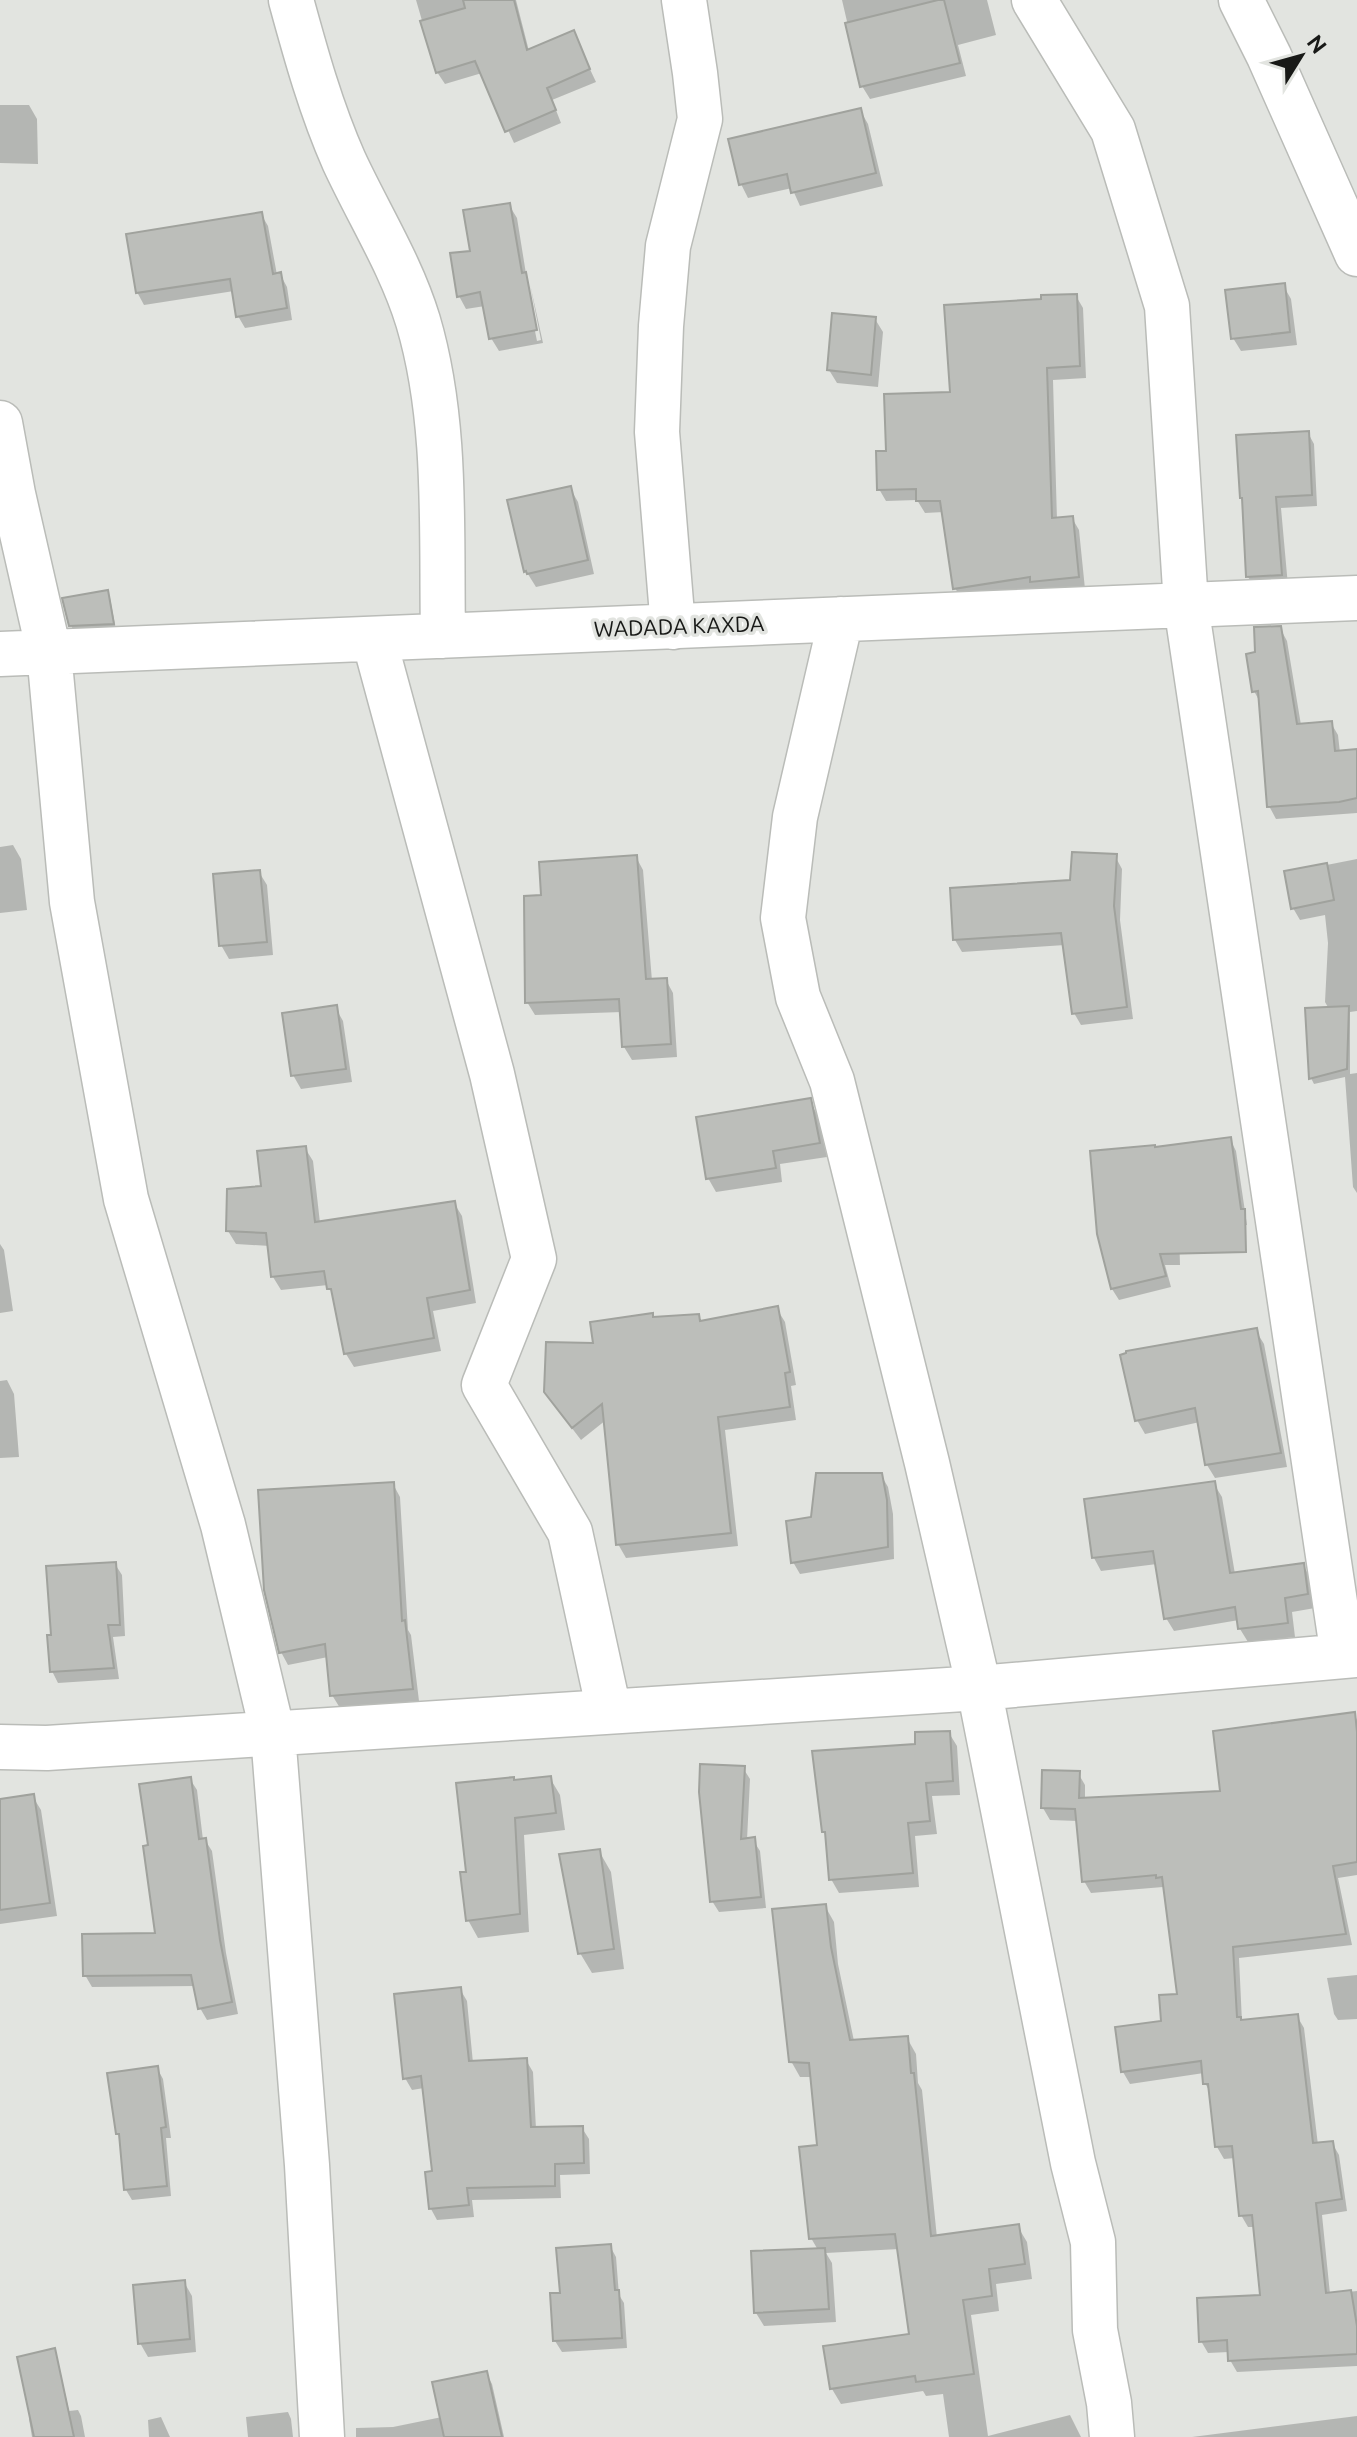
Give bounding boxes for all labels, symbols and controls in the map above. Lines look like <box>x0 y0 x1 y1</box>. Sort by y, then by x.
north arrow <box>1261 16 1341 96</box>
text: N <box>1302 30 1332 58</box>
street label: WADADA KAXDA <box>593 610 765 641</box>

